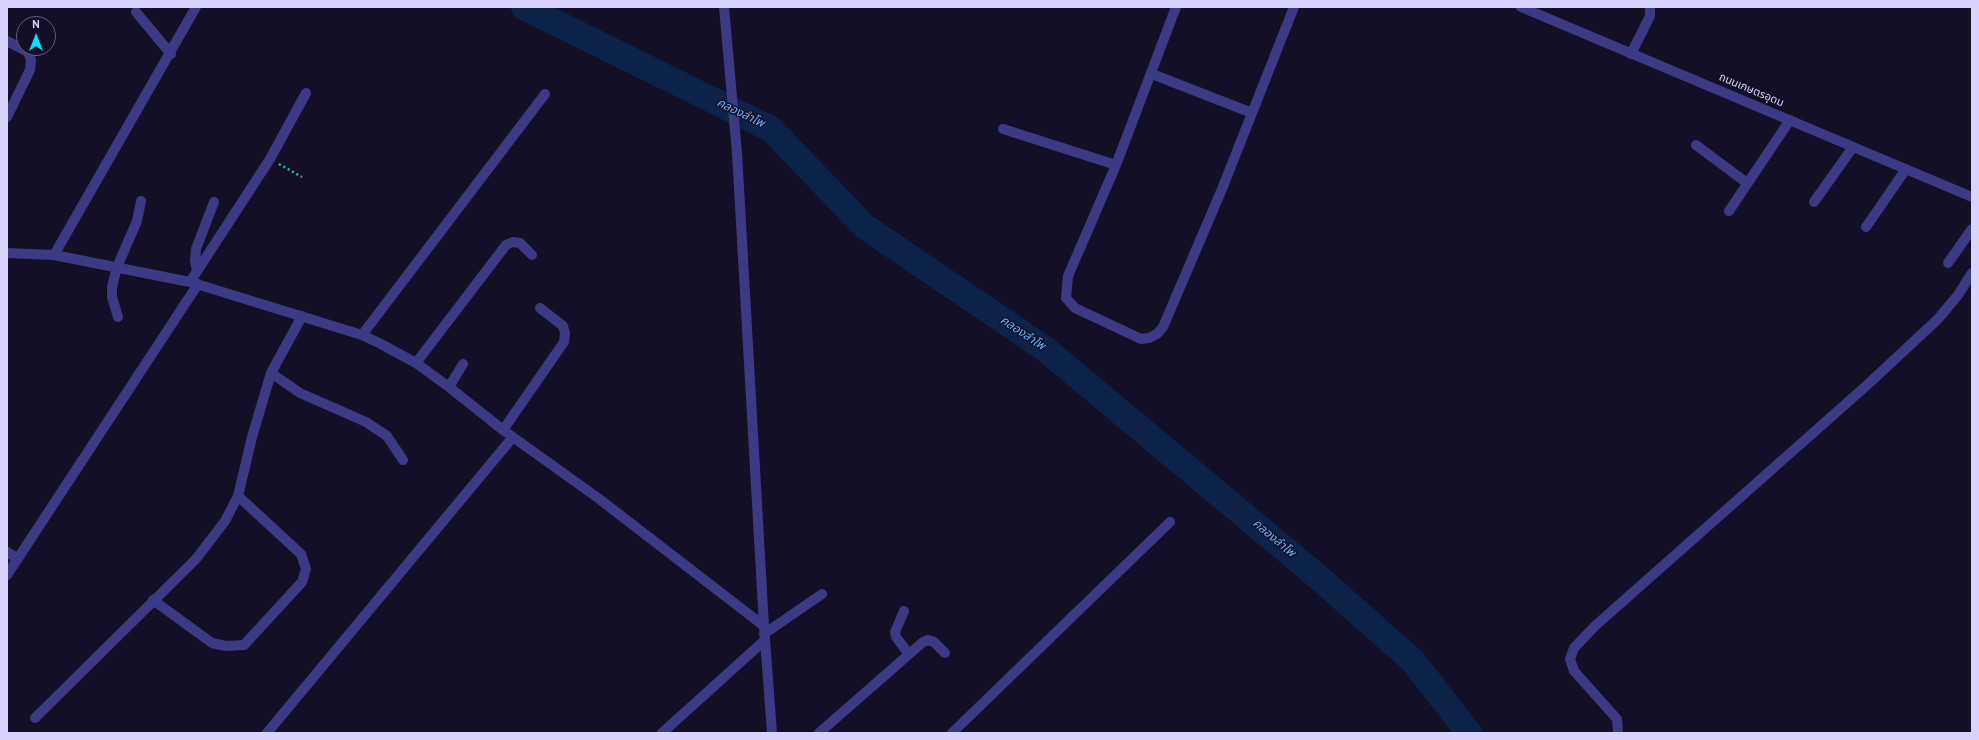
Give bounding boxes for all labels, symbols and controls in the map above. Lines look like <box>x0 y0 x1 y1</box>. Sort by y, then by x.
north arrow <box>16 16 56 56</box>
text: N <box>32 18 40 32</box>
street label: ถนนเกษตรอุดม <box>1717 71 1785 111</box>
water label: คลองลำโพ <box>714 96 766 132</box>
water label: คลองลำโพ <box>997 314 1047 354</box>
water label: คลองลำโพ <box>1249 517 1297 561</box>

